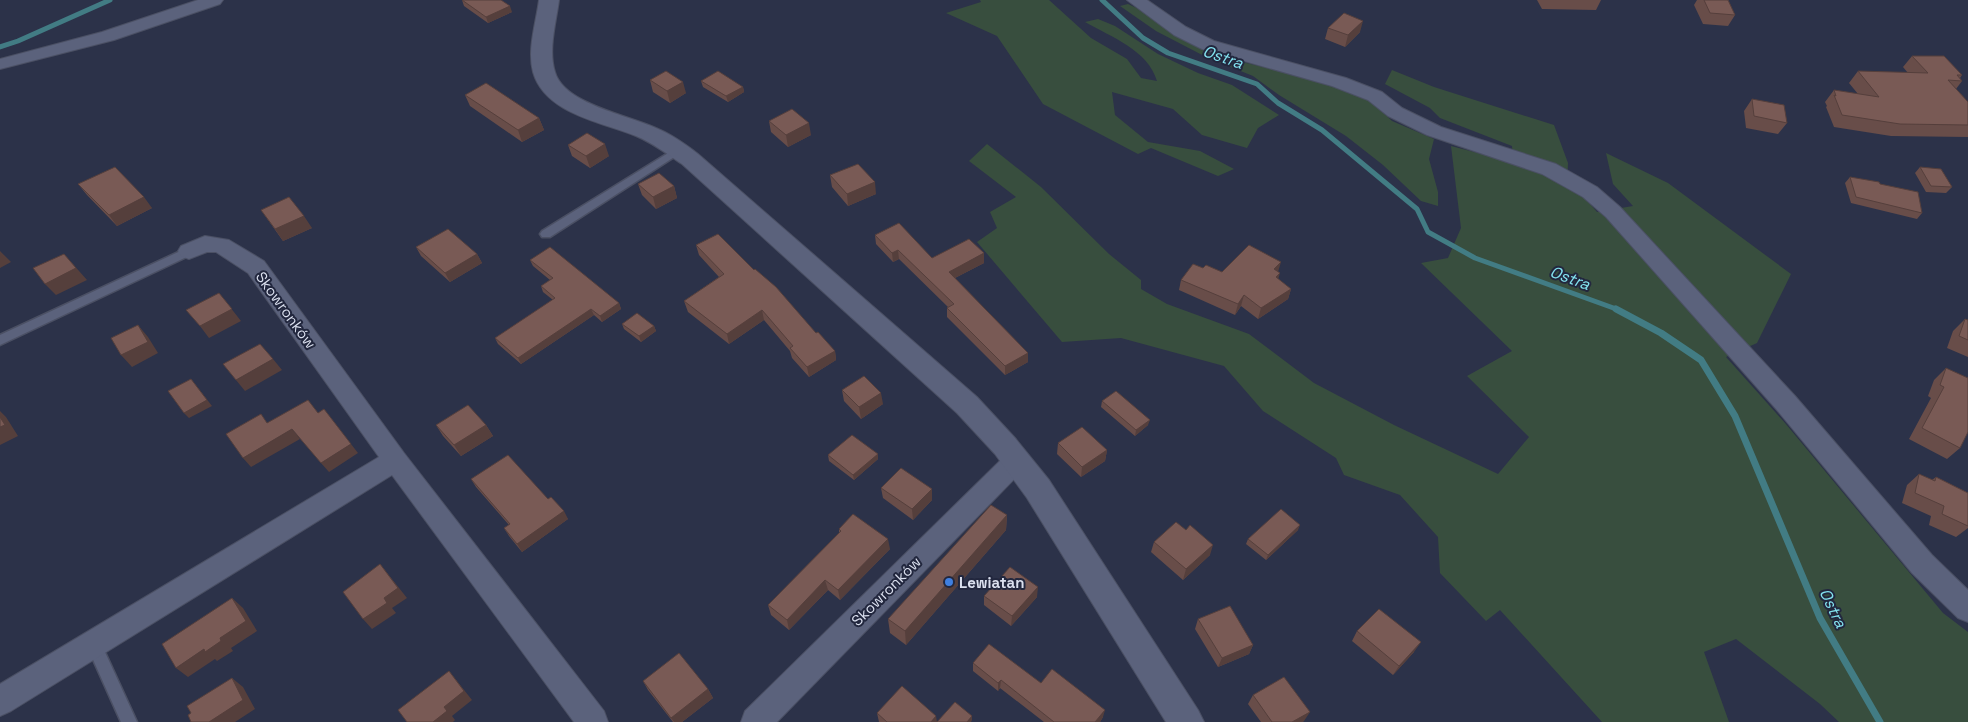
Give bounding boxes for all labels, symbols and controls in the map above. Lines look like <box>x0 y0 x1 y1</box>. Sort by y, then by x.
water label: Ostra <box>1200 40 1247 74</box>
water label: Ostra <box>1547 261 1594 295</box>
street label: Skowronków <box>252 268 320 352</box>
street label: Skowronków <box>847 552 925 630</box>
place label: Lewiatan <box>959 573 1024 592</box>
marker: Lewiatan <box>943 576 955 588</box>
water label: Ostra <box>1815 585 1852 632</box>

